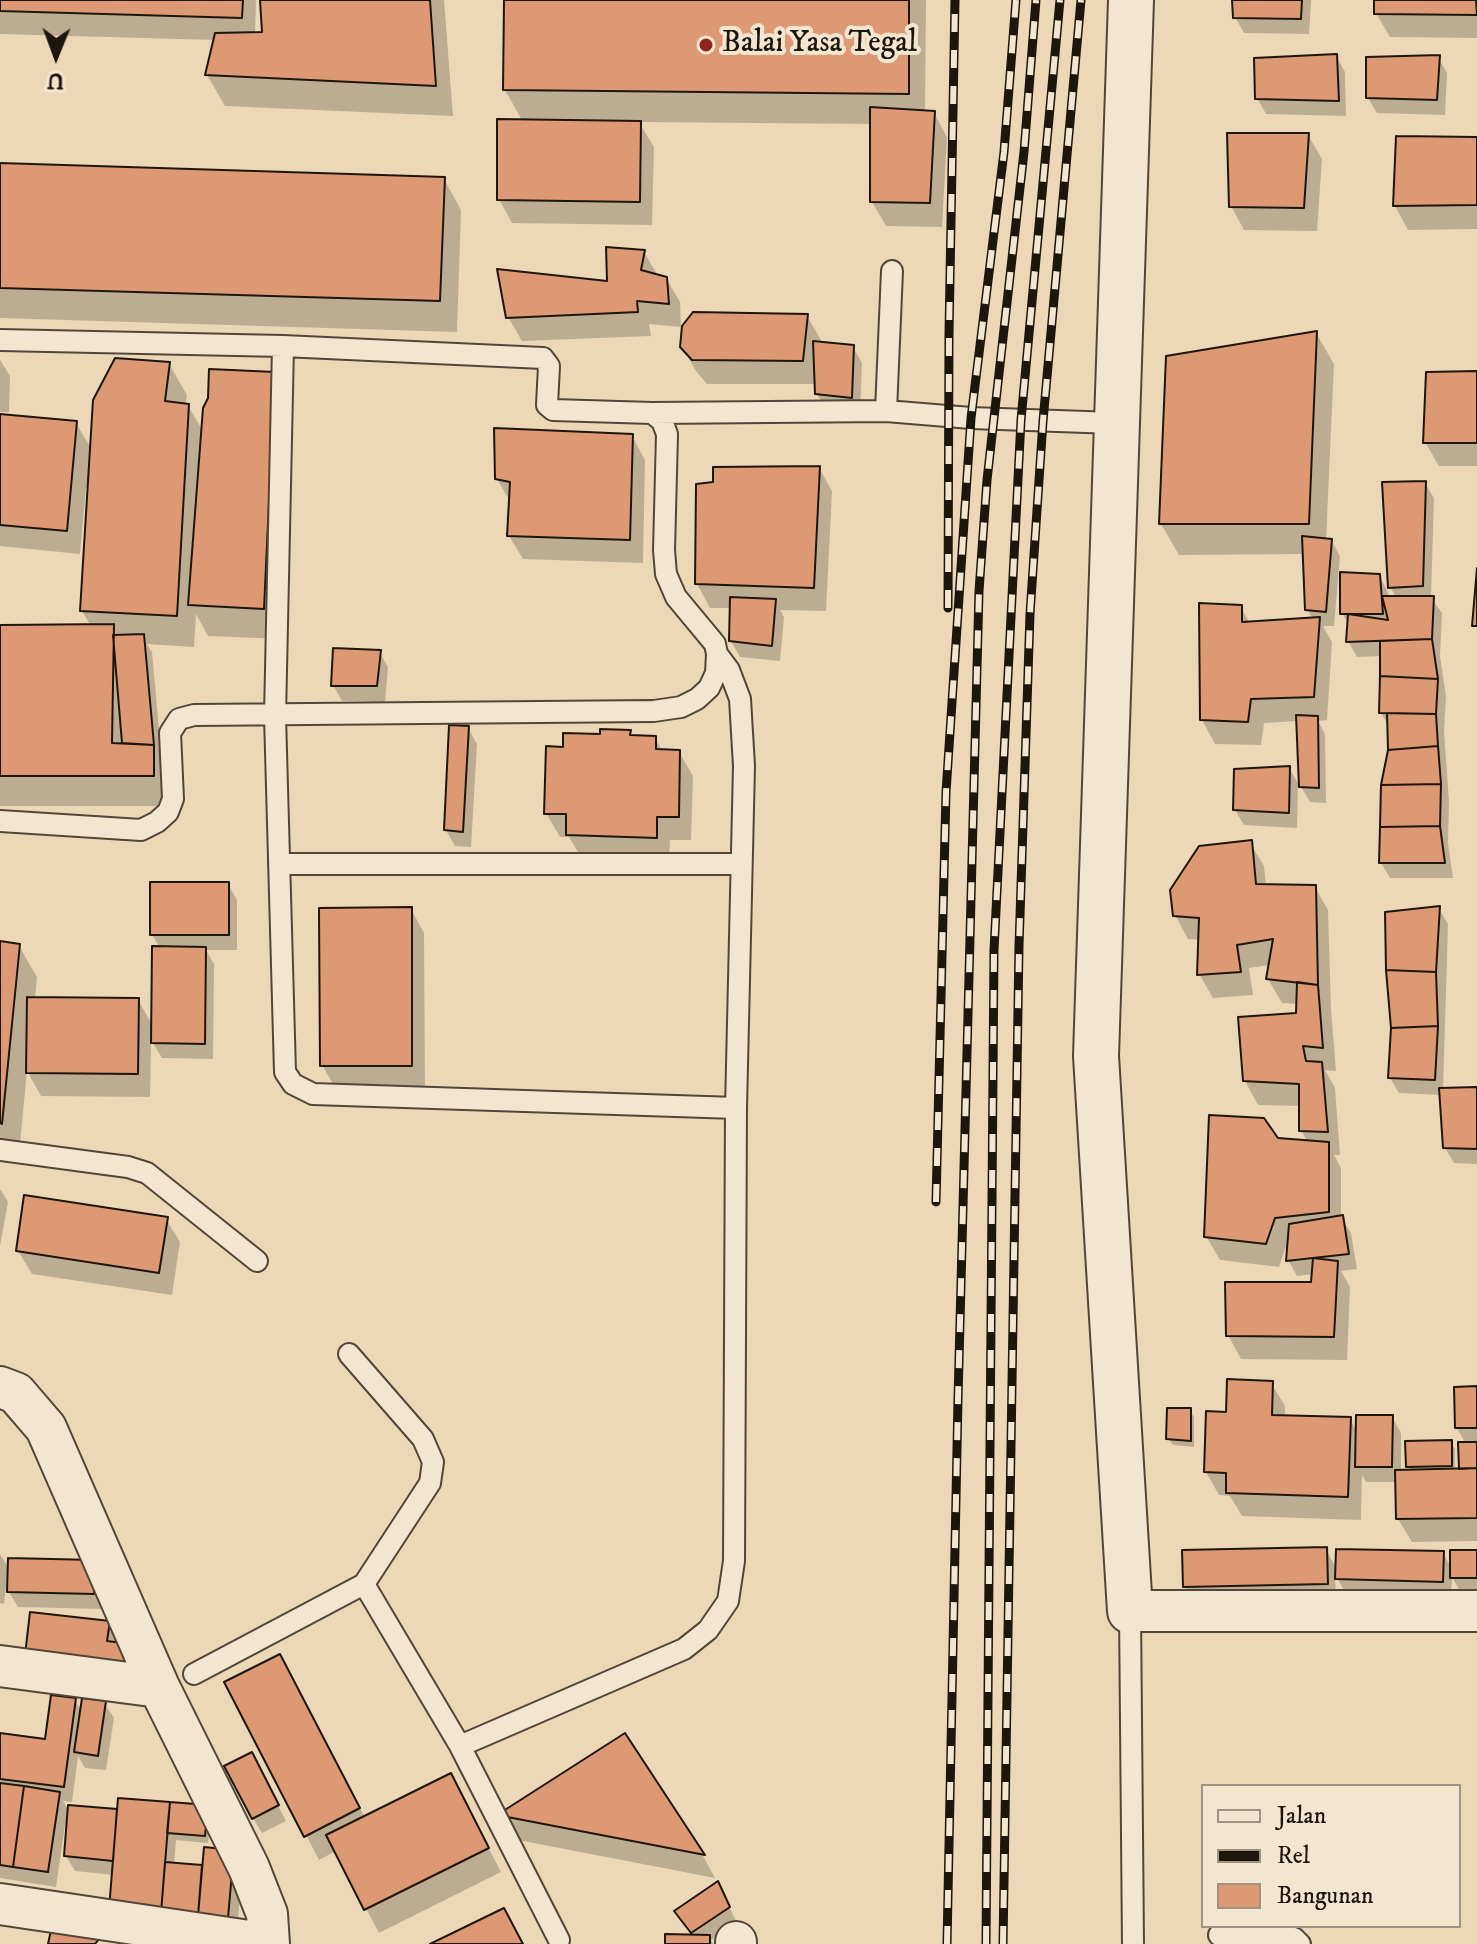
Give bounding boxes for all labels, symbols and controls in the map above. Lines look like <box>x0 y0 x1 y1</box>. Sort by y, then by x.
north arrow <box>16 16 96 96</box>
place label: Balai Yasa Tegal <box>722 27 917 63</box>
marker: Balai Yasa Tegal <box>697 36 715 54</box>
text: U <box>47 67 64 94</box>
legend <box>1201 1784 1461 1928</box>
text: Jalan <box>1277 1801 1326 1831</box>
text: Rel <box>1277 1841 1310 1871</box>
text: Bangunan <box>1277 1881 1373 1911</box>

